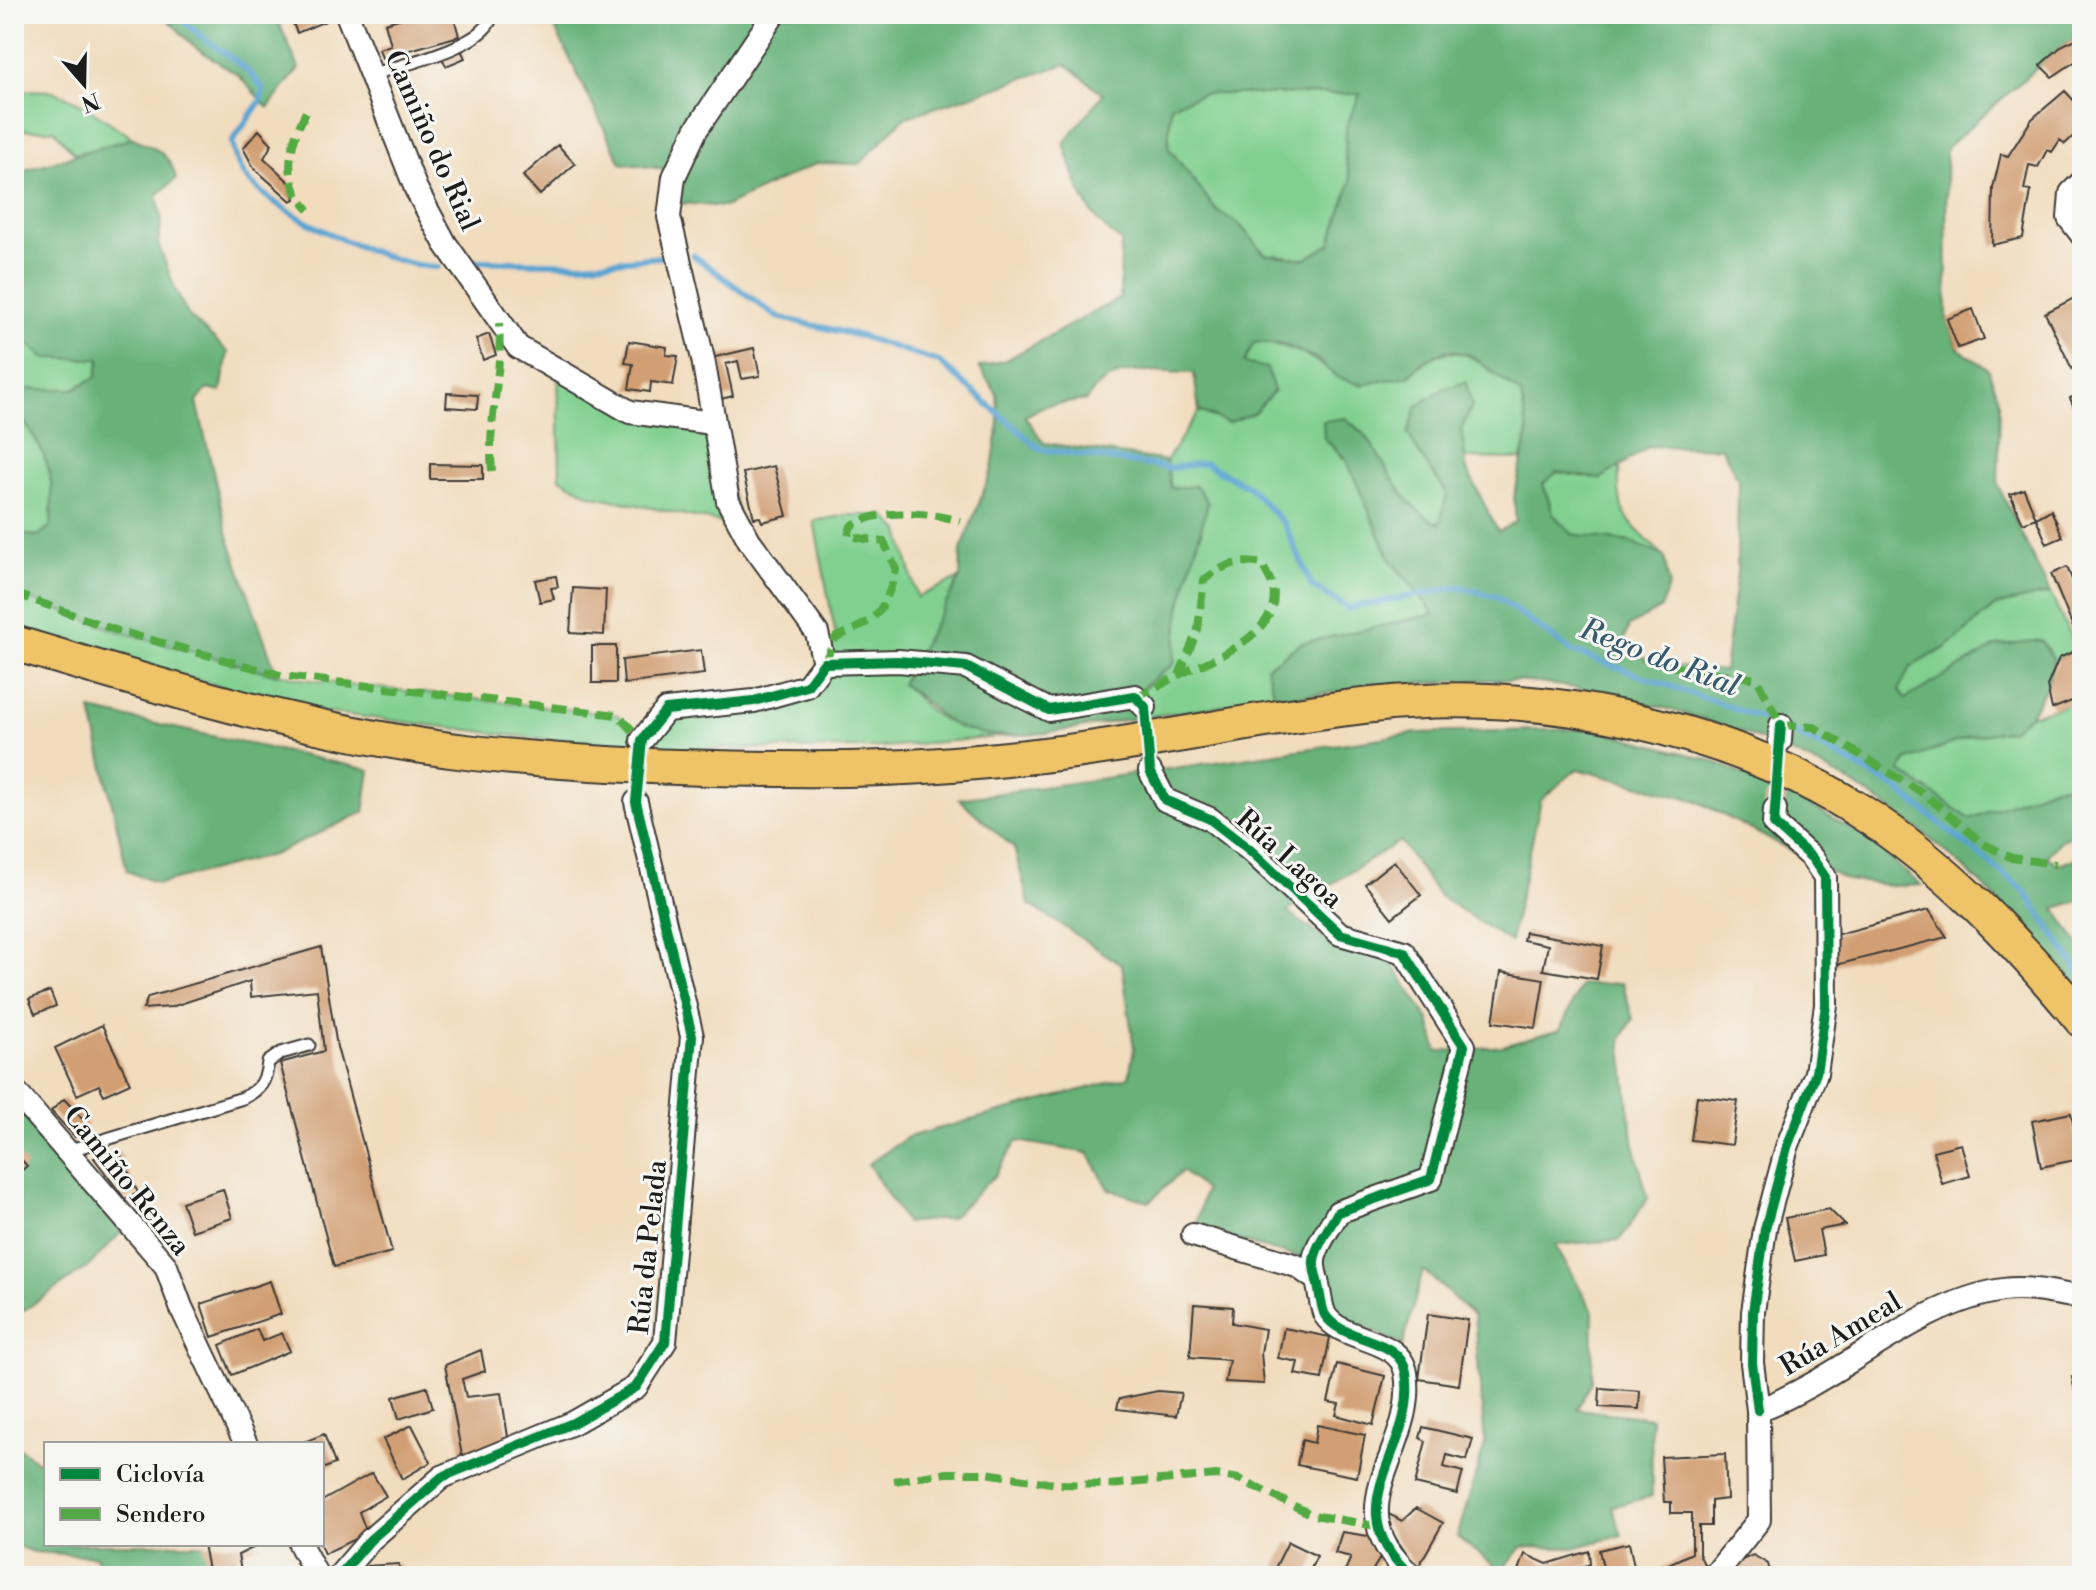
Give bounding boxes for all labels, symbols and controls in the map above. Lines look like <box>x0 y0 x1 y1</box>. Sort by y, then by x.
north arrow <box>44 44 124 124</box>
street label: Camiño do Rial <box>376 45 487 236</box>
text: N <box>77 86 103 117</box>
water label: Rego do Rial <box>1574 610 1745 706</box>
street label: Rúa Lagoa <box>1228 802 1351 917</box>
street label: Camiño Renza <box>56 1099 199 1264</box>
street label: Rúa da Pelada <box>622 1157 675 1336</box>
street label: Rúa Ameal <box>1774 1284 1908 1384</box>
legend <box>44 1442 324 1546</box>
text: Ciclovía <box>116 1460 205 1490</box>
text: Sendero <box>116 1500 206 1530</box>

